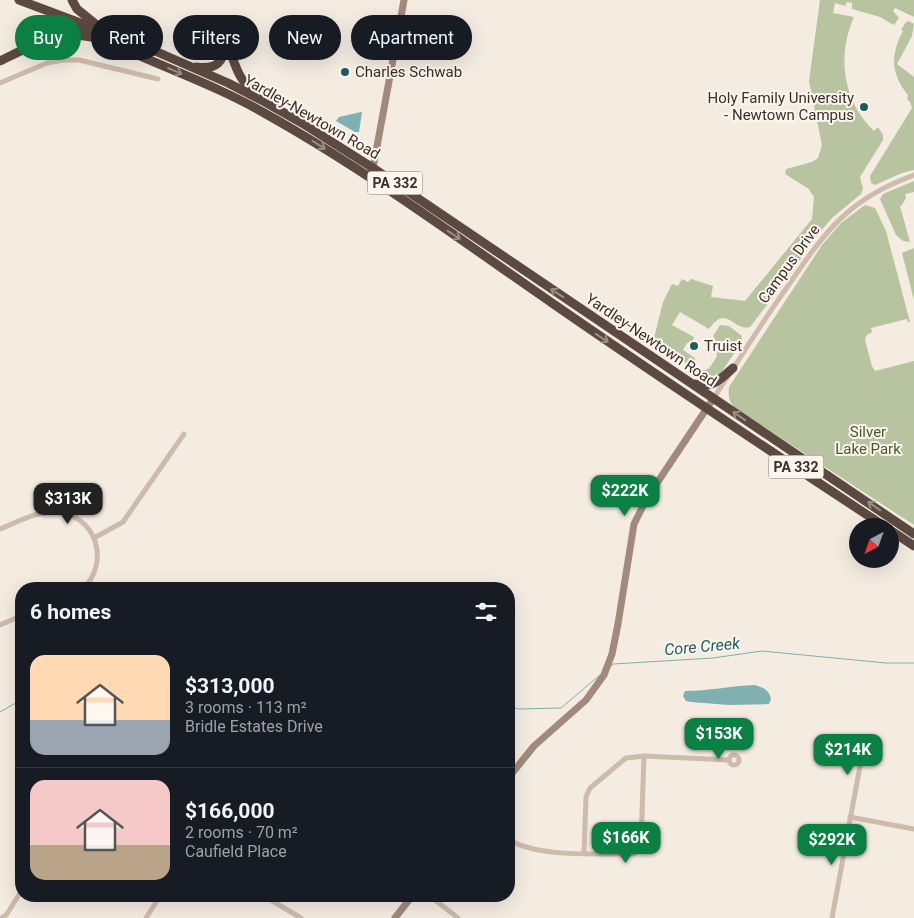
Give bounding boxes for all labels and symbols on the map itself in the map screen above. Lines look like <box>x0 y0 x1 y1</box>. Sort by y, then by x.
place label: Charles Schwab <box>355 63 462 81</box>
one-way arrow <box>167 66 182 76</box>
marker: Charles Schwab <box>339 66 351 78</box>
street label: Yardley-Newtown Road <box>241 71 383 163</box>
place label: Holy Family University - Newtown Campus <box>708 89 854 124</box>
marker: Holy Family University - Newtown Campus <box>858 101 870 113</box>
one-way arrow <box>311 140 325 150</box>
road number: PA 332 <box>368 172 422 194</box>
street label: Campus Drive <box>754 221 824 307</box>
one-way arrow <box>447 230 461 240</box>
one-way arrow <box>550 288 564 298</box>
street label: Yardley-Newtown Road <box>582 290 720 390</box>
one-way arrow <box>595 333 609 343</box>
place label: Truist <box>704 337 742 355</box>
marker: Truist <box>688 340 700 352</box>
one-way arrow <box>732 411 746 421</box>
park label: Silver Lake Park <box>835 423 901 458</box>
road number: PA 332 <box>768 456 824 478</box>
pin: $222K <box>590 474 660 517</box>
pin: $313K <box>33 482 103 525</box>
one-way arrow <box>867 501 881 511</box>
north arrow <box>849 518 899 568</box>
water label: Core Creek <box>663 634 742 659</box>
pin: $153K <box>684 718 754 760</box>
pin: $214K <box>813 734 883 776</box>
pin: $166K <box>591 822 661 864</box>
pin: $292K <box>797 824 867 866</box>

